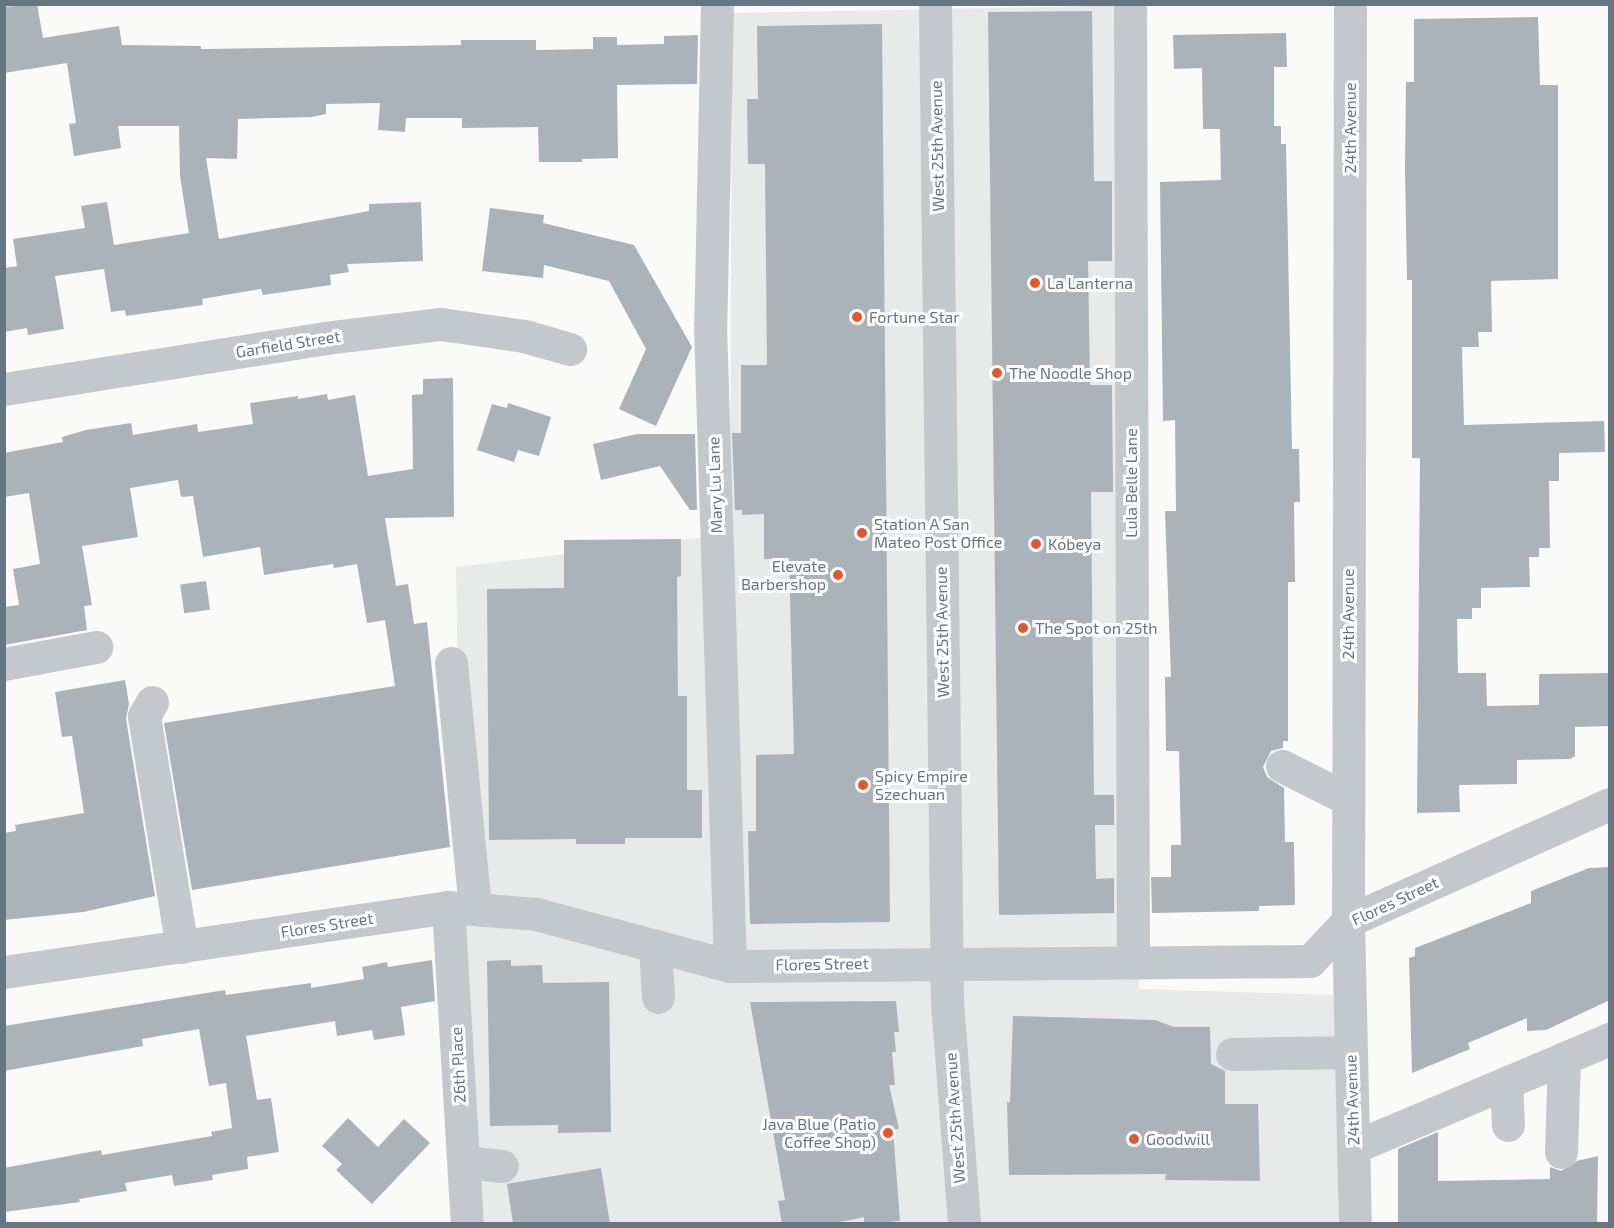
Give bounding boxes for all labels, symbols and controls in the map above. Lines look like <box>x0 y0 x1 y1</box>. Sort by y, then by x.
street label: West 25th Avenue <box>926 80 948 212</box>
street label: 24th Avenue <box>1340 82 1360 174</box>
place label: La Lanterna <box>1047 273 1133 293</box>
marker: La Lanterna <box>1028 276 1042 290</box>
place label: Fortune Star <box>869 307 960 327</box>
marker: Fortune Star <box>850 310 864 324</box>
street label: Garfield Street <box>234 326 342 362</box>
place label: The Noodle Shop <box>1009 363 1132 383</box>
marker: The Noodle Shop <box>990 366 1004 380</box>
street label: Lula Belle Lane <box>1121 428 1141 538</box>
street label: Mary Lu Lane <box>704 436 726 534</box>
place label: Station A San Mateo Post Office <box>874 514 1002 552</box>
marker: Station A San Mateo Post Office <box>855 526 869 540</box>
place label: Kobeya <box>1048 534 1101 554</box>
marker: Kobeya <box>1029 537 1043 551</box>
place label: Elevate Barbershop <box>741 556 826 594</box>
street label: West 25th Avenue <box>931 566 953 698</box>
marker: Elevate Barbershop <box>831 568 845 582</box>
street label: 24th Avenue <box>1338 568 1358 660</box>
place label: The Spot on 25th <box>1035 618 1158 638</box>
marker: The Spot on 25th <box>1016 621 1030 635</box>
place label: Spicy Empire Szechuan <box>875 766 968 804</box>
marker: Spicy Empire Szechuan <box>856 778 870 792</box>
street label: Flores Street <box>1349 873 1441 929</box>
street label: Flores Street <box>279 908 375 942</box>
street label: Flores Street <box>775 954 869 974</box>
street label: 26th Place <box>446 1026 470 1104</box>
street label: West 25th Avenue <box>941 1052 969 1184</box>
street label: 24th Avenue <box>1341 1054 1363 1146</box>
place label: Java Blue (Patio Coffee Shop) <box>762 1114 876 1152</box>
marker: Java Blue (Patio Coffee Shop) <box>881 1126 895 1140</box>
place label: Goodwill <box>1146 1129 1210 1149</box>
marker: Goodwill <box>1127 1132 1141 1146</box>

